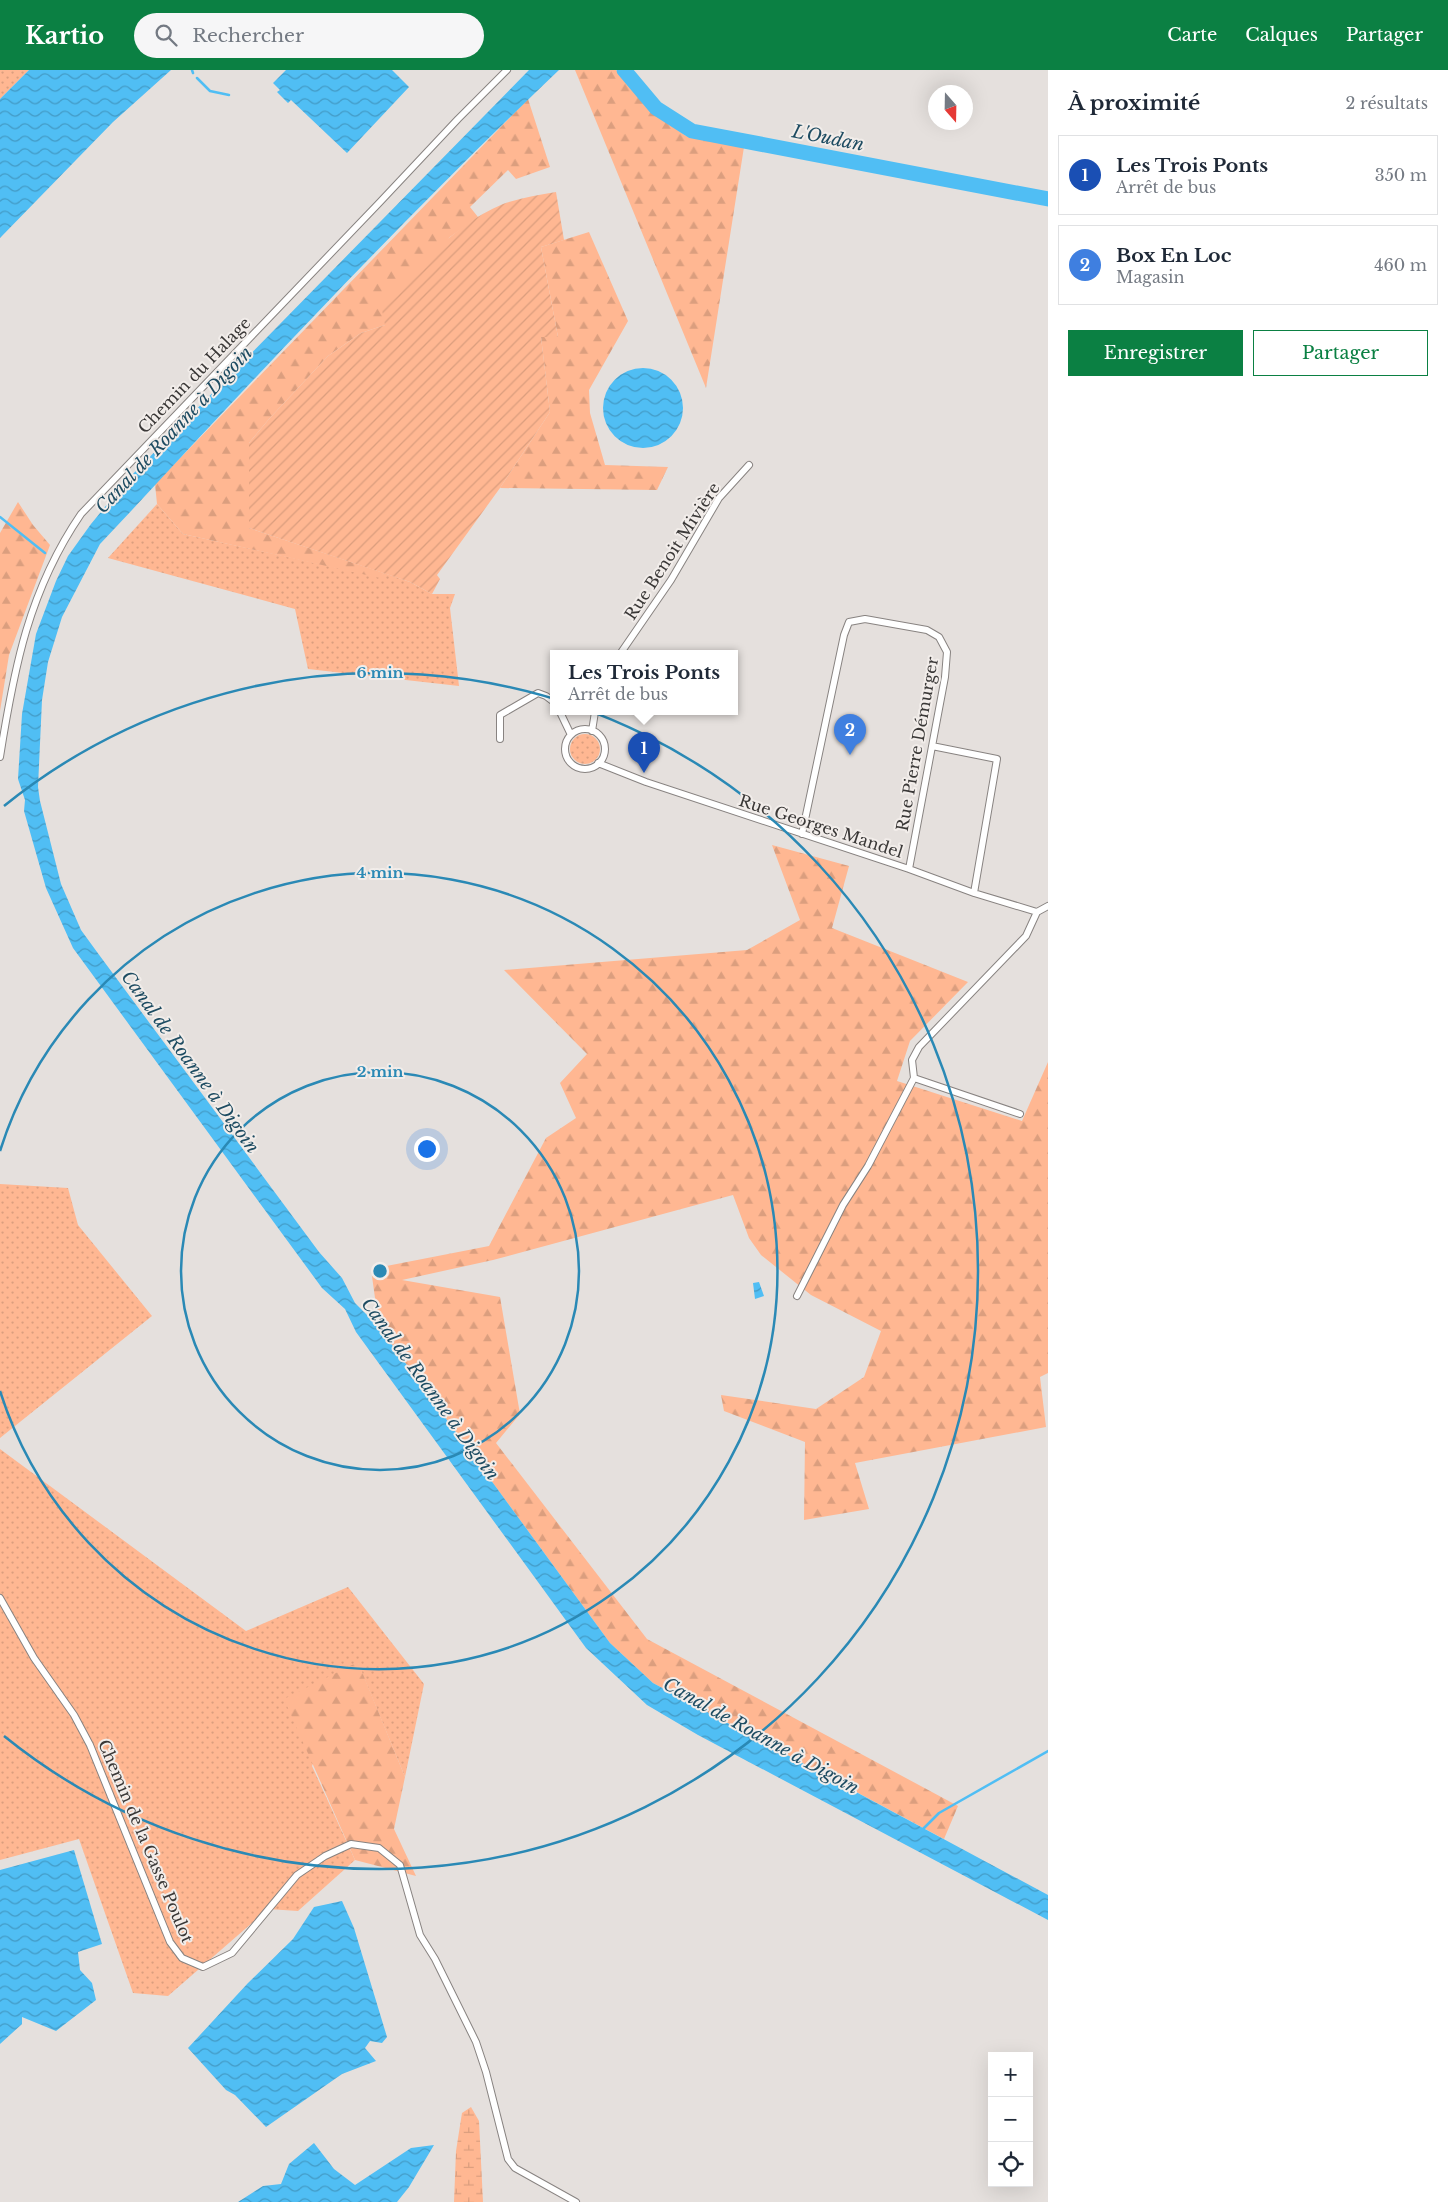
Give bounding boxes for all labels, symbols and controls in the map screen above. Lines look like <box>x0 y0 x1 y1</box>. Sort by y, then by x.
search box <box>134 13 484 58</box>
text: Kartio <box>25 21 104 50</box>
icon: search <box>152 21 180 49</box>
text: Rechercher <box>192 24 304 47</box>
text: Carte <box>1167 24 1217 46</box>
text: Calques <box>1245 24 1318 46</box>
text: Partager <box>1346 24 1423 46</box>
north arrow <box>928 85 973 130</box>
text: À proximité <box>1068 90 1200 116</box>
text: 2 résultats <box>1346 93 1428 113</box>
water label: L'Oudan <box>789 120 866 156</box>
text: Les Trois Ponts <box>1116 154 1268 177</box>
text: 1 <box>1082 165 1088 185</box>
text: 350 m <box>1375 165 1427 185</box>
text: Arrêt de bus <box>1116 177 1216 197</box>
text: Box En Loc <box>1116 244 1231 267</box>
text: 2 <box>1080 255 1090 275</box>
text: 460 m <box>1374 255 1427 275</box>
text: Magasin <box>1116 267 1185 287</box>
street label: Chemin du Halage <box>133 313 255 437</box>
button: Enregistrer <box>1068 330 1243 376</box>
button: Partager <box>1253 330 1428 376</box>
water label: Canal de Roanne à Digoin <box>91 342 257 518</box>
street label: Rue Benoit Mivière <box>620 478 724 624</box>
popup <box>550 650 738 715</box>
street label: Rue Pierre Démurger <box>892 655 942 833</box>
text: Les Trois Ponts <box>568 661 720 684</box>
text: 6 min <box>356 663 404 682</box>
text: Arrêt de bus <box>568 684 668 704</box>
pin: 2 <box>834 714 866 755</box>
pin: 1 <box>628 732 660 773</box>
street label: Rue Georges Mandel <box>736 790 906 862</box>
text: 4 min <box>357 863 404 882</box>
water label: Canal de Roanne à Digoin <box>116 966 264 1158</box>
text: 2 min <box>357 1062 403 1081</box>
your location <box>414 1136 440 1162</box>
centre of rings <box>371 1262 389 1280</box>
water label: Canal de Roanne à Digoin <box>356 1293 504 1485</box>
water label: Canal de Roanne à Digoin <box>659 1673 863 1799</box>
street label: Chemin de la Gasse Poulot <box>94 1736 198 1946</box>
map controls <box>988 2052 1033 2187</box>
button: + <box>988 2052 1033 2097</box>
button: − <box>988 2097 1033 2142</box>
button: locate <box>988 2142 1033 2187</box>

